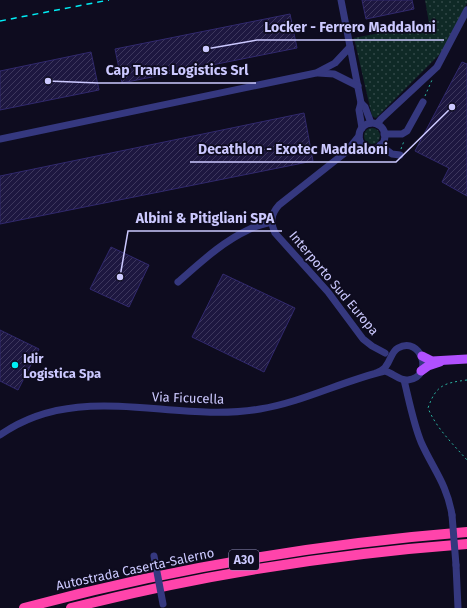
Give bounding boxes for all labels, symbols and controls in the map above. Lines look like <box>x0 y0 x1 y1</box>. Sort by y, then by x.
callout: Locker - Ferrero Maddaloni <box>257 14 444 40</box>
text: Locker - Ferrero Maddaloni <box>264 19 436 36</box>
callout: Cap Trans Logistics Srl <box>98 57 256 83</box>
text: Cap Trans Logistics Srl <box>106 62 249 79</box>
callout: Decathlon - Exotec Maddaloni <box>190 136 396 162</box>
text: Decathlon - Exotec Maddaloni <box>198 141 388 158</box>
callout: Albini & Pitigliani SPA <box>128 205 282 231</box>
text: Albini & Pitigliani SPA <box>135 210 275 227</box>
street label: Interporto Sud Europa <box>286 228 382 338</box>
place label: Idir Logistica Spa <box>23 351 101 381</box>
marker: Idir Logistica Spa <box>10 360 20 370</box>
street label: Via Ficucella <box>152 389 224 407</box>
street label: Autostrada Caserta-Salerno <box>54 545 216 593</box>
road number: A30 <box>229 550 259 570</box>

